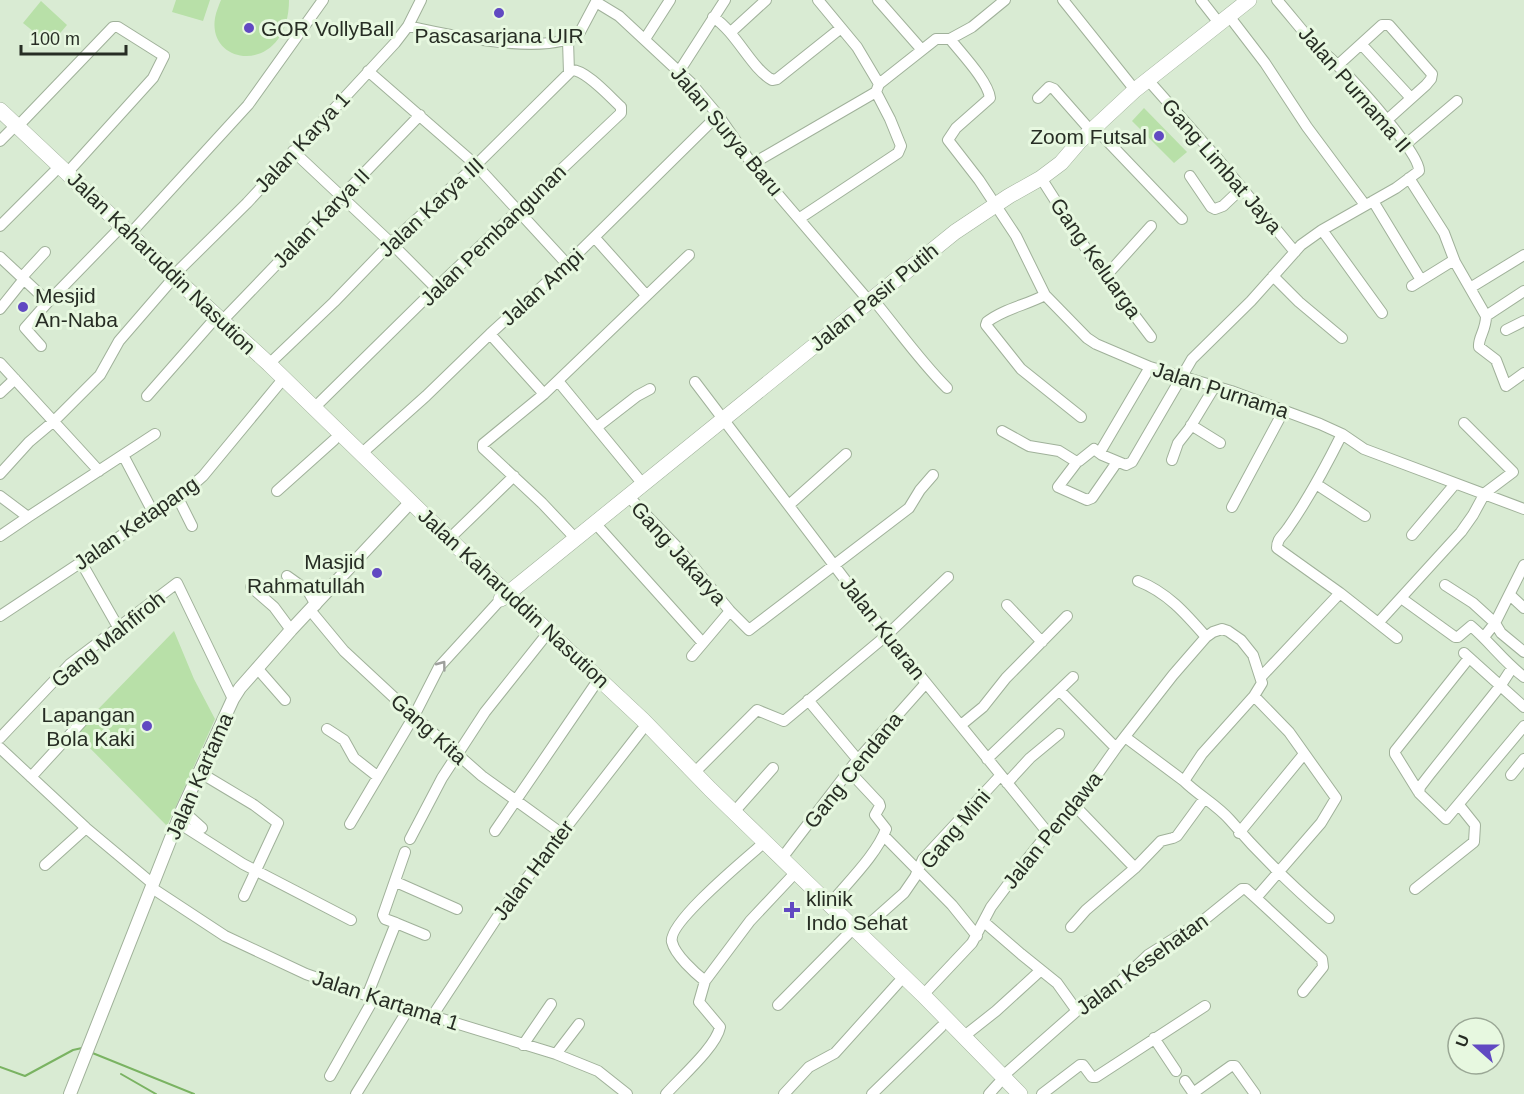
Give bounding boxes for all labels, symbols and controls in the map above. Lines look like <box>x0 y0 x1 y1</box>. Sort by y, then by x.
marker: Pascasarjana UIR <box>492 6 506 20</box>
place label: GOR VollyBall <box>261 17 394 40</box>
scale bar <box>21 18 126 56</box>
marker: GOR VollyBall <box>242 21 256 35</box>
street label: Jalan Purnama II <box>1294 22 1416 156</box>
place label: Pascasarjana UIR <box>414 24 584 47</box>
text: 100 m <box>30 29 80 49</box>
street label: Jalan Surya Baru <box>666 62 788 200</box>
street label: Jalan Karya 1 <box>250 87 354 197</box>
street label: Gang Limbat Jaya <box>1157 94 1287 238</box>
place label: Zoom Futsal <box>1030 125 1147 148</box>
marker: Zoom Futsal <box>1152 129 1166 143</box>
street label: Jalan Karya III <box>374 153 488 261</box>
street label: Jalan Pembangunan <box>416 160 570 310</box>
street label: Jalan Karya II <box>268 164 374 272</box>
street label: Jalan Kaharuddin Nasution <box>63 167 261 359</box>
street label: Gang Keluarga <box>1046 194 1146 323</box>
street label: Jalan Pasir Putih <box>806 238 942 356</box>
street label: Jalan Ampi <box>496 244 588 330</box>
place label: Mesjid An-Naba <box>35 284 118 331</box>
marker: Mesjid An-Naba <box>16 300 30 314</box>
street label: Jalan Purnama <box>1150 357 1292 423</box>
street label: Jalan Ketapang <box>70 472 202 574</box>
street label: Gang Jakarya <box>627 497 731 610</box>
street label: Jalan Kaharuddin Nasution <box>414 504 614 692</box>
place label: Masjid Rahmatullah <box>247 550 365 597</box>
marker: Masjid Rahmatullah <box>370 566 384 580</box>
street label: Jalan Kuaran <box>836 572 930 684</box>
street label: Gang Mahfiroh <box>47 586 169 692</box>
one-way arrow <box>434 661 445 672</box>
street label: Gang Kita <box>387 689 472 769</box>
place label: Lapangan Bola Kaki <box>42 703 135 750</box>
street label: Gang Cendana <box>799 707 907 833</box>
street label: Jalan Kartama <box>161 709 237 843</box>
marker: Lapangan Bola Kaki <box>140 719 154 733</box>
street label: Jalan Pendawa <box>998 767 1106 893</box>
street label: Gang Mini <box>915 785 995 873</box>
street label: Jalan Hanter <box>488 816 578 924</box>
place label: klinik Indo Sehat <box>806 887 908 934</box>
marker: klinik Indo Sehat <box>783 901 801 919</box>
street label: Jalan Kesehatan <box>1072 909 1212 1019</box>
street label: Jalan Kartama 1 <box>310 965 462 1035</box>
north arrow <box>1446 1016 1506 1076</box>
text: U <box>1452 1032 1472 1049</box>

